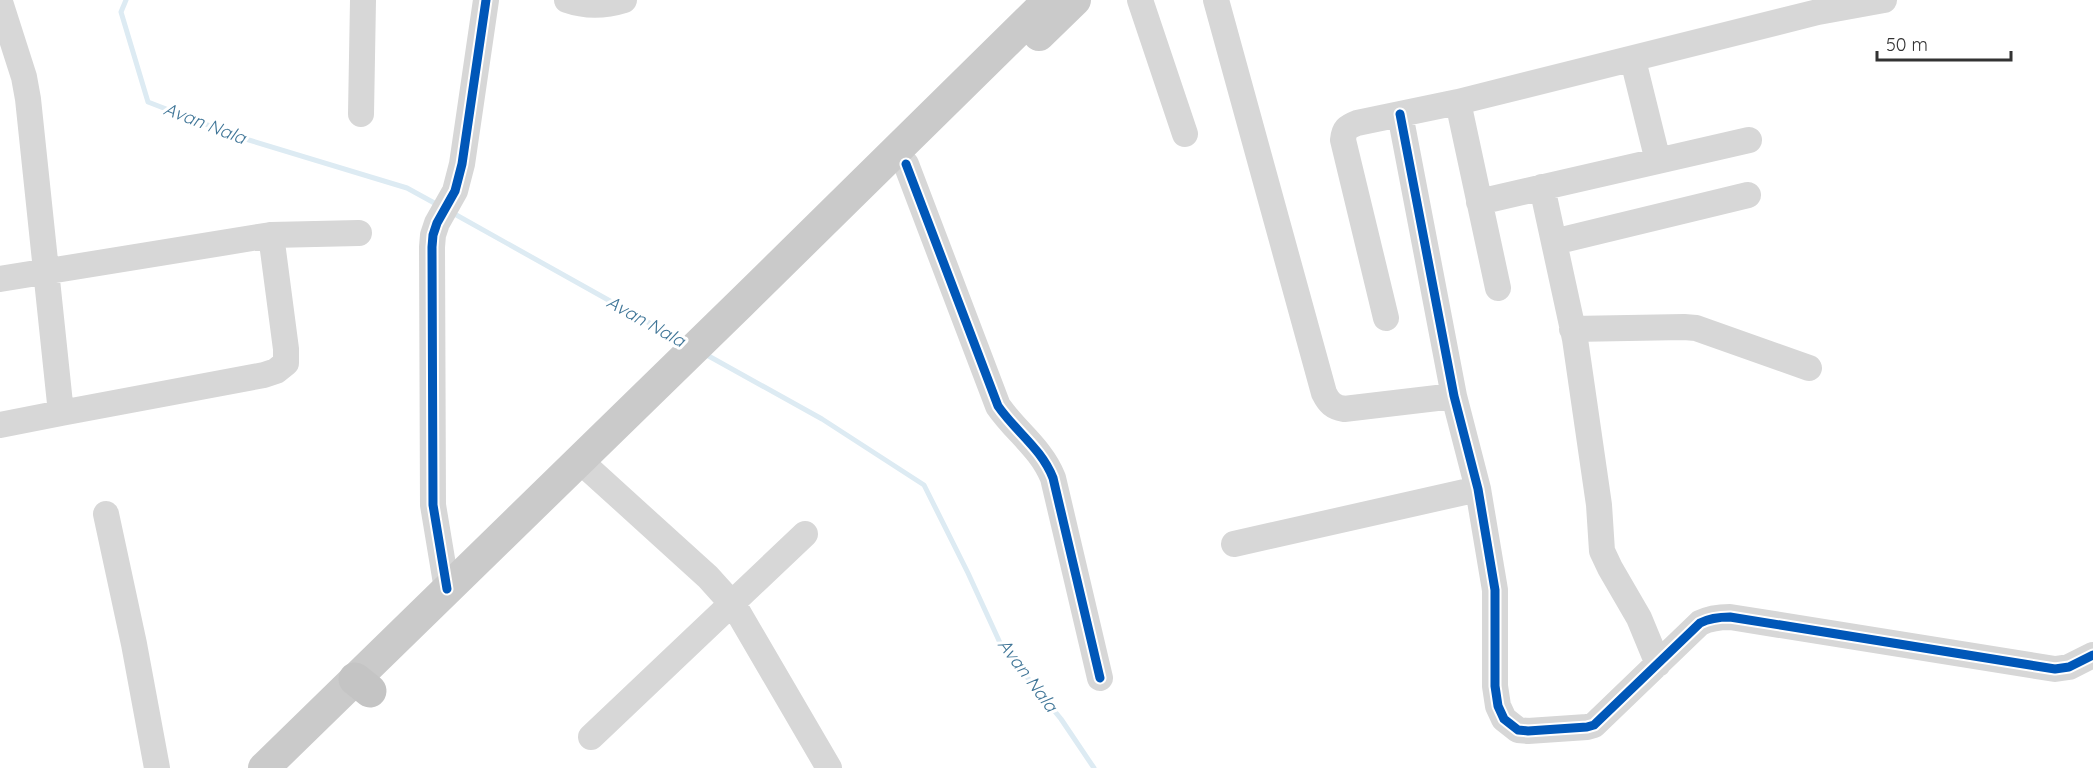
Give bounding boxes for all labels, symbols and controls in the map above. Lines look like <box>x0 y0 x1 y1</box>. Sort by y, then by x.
scale bar <box>1877 24 2010 62</box>
text: 50 m <box>1886 33 1928 56</box>
water label: Avan Nala <box>161 97 250 150</box>
water label: Avan Nala <box>603 290 690 352</box>
water label: Avan Nala <box>993 634 1064 717</box>

